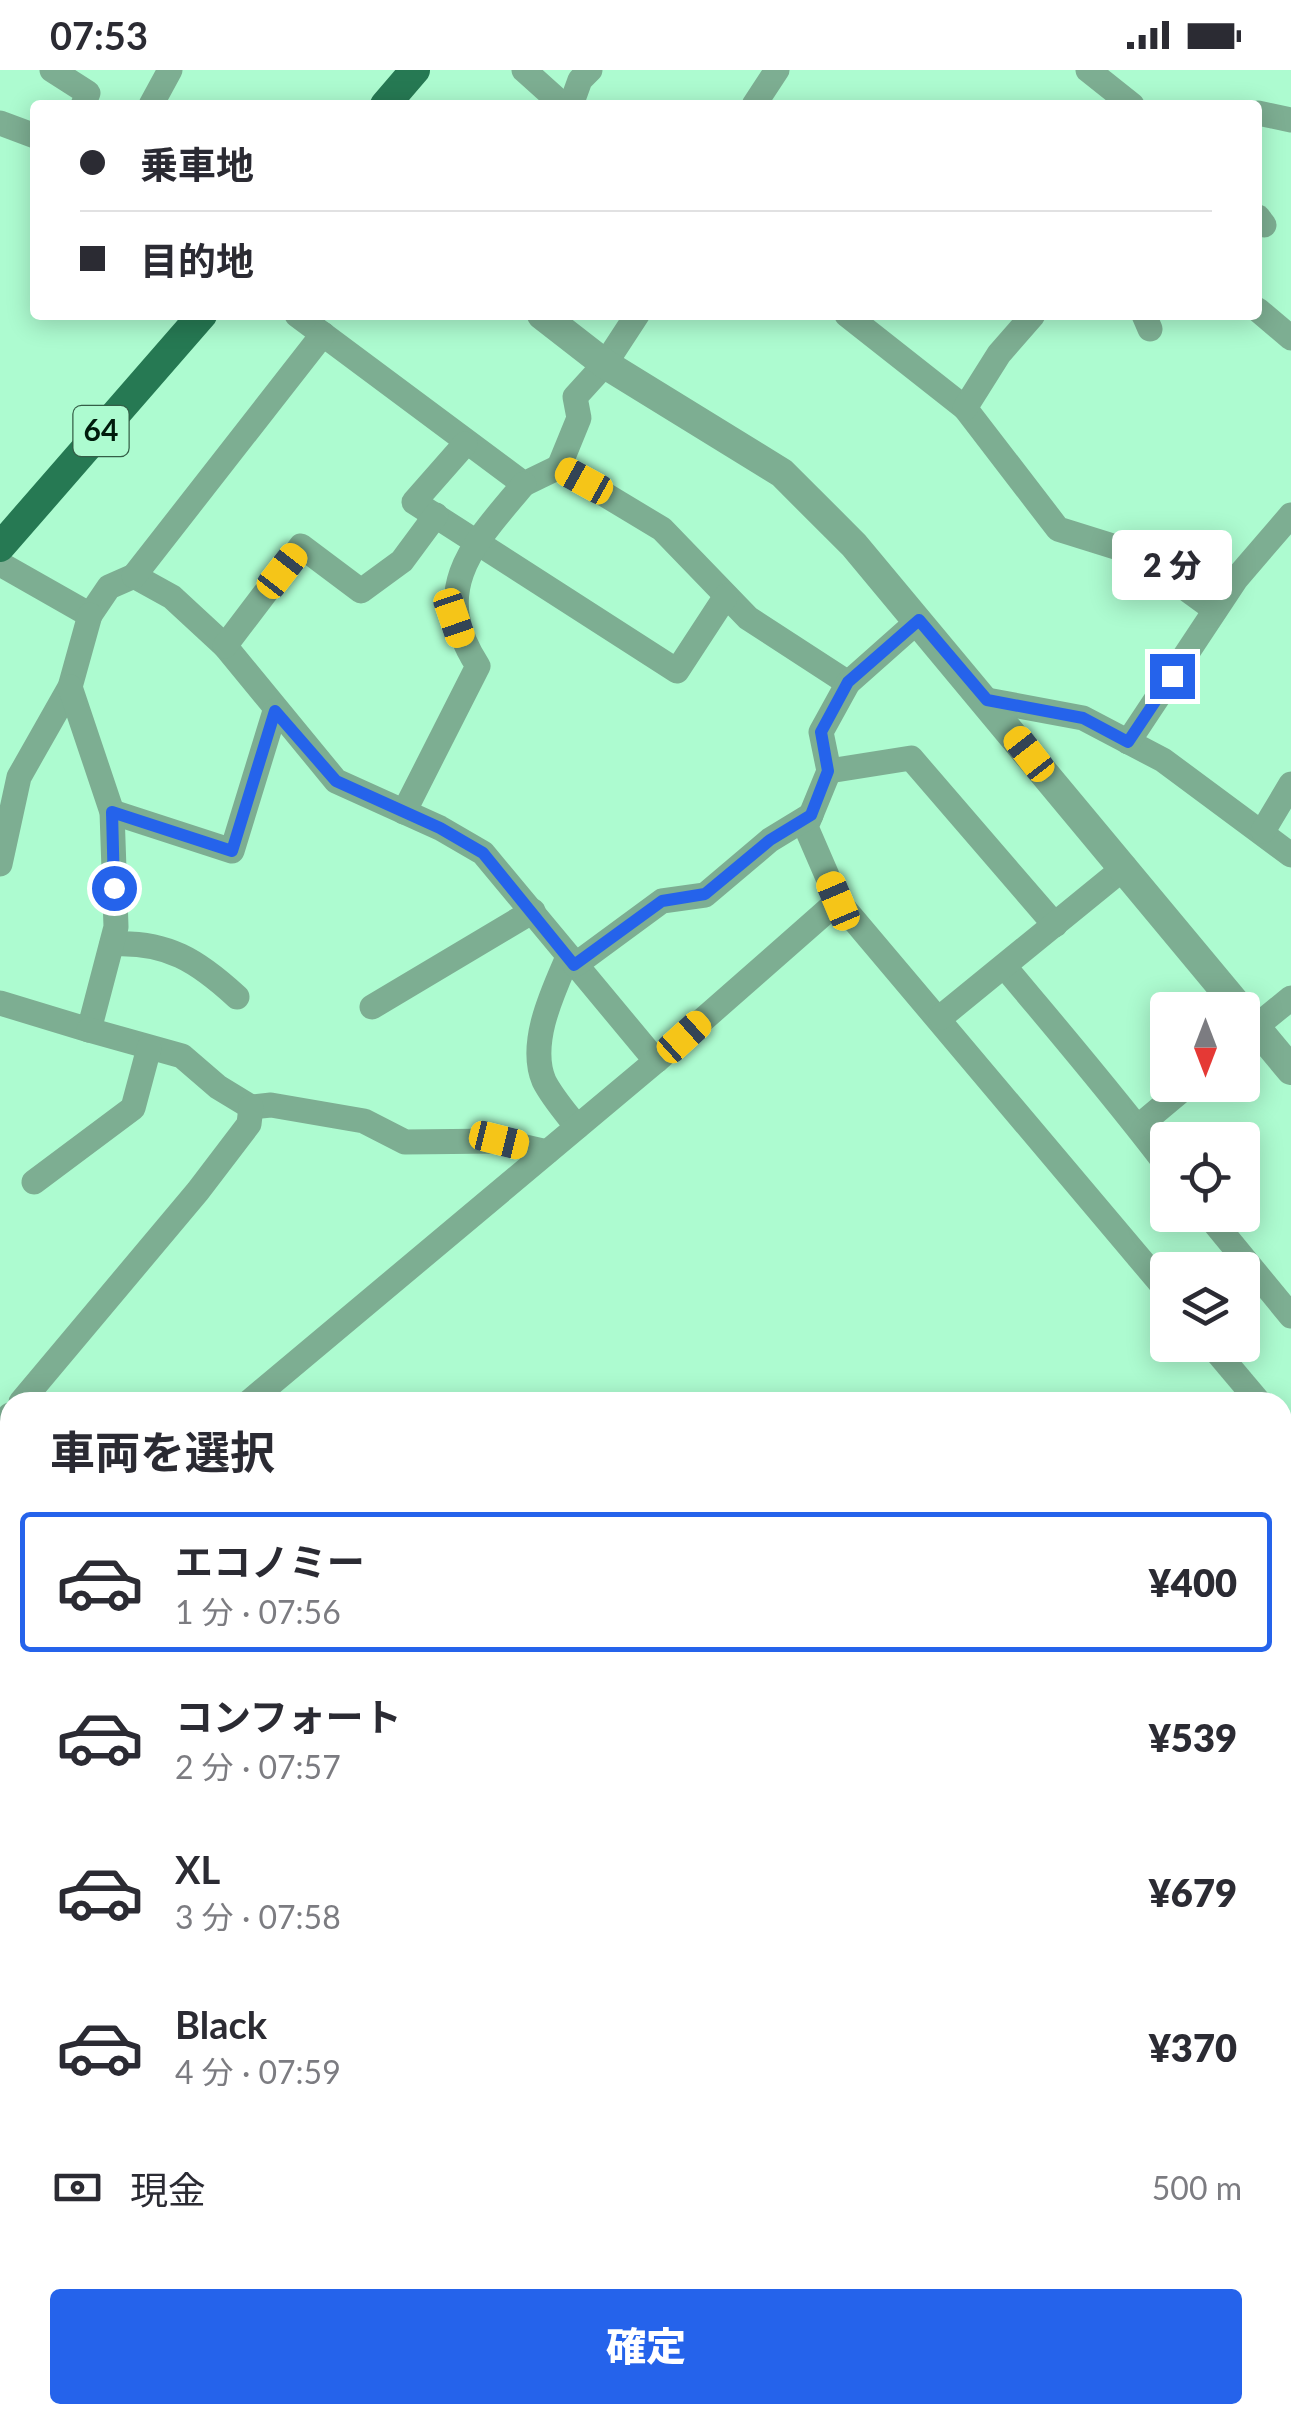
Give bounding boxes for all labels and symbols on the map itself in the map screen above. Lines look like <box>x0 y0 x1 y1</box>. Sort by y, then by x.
road number: 64 <box>74 406 128 456</box>
car <box>550 453 618 509</box>
callout: 2 分 <box>1112 531 1232 601</box>
car <box>252 538 312 604</box>
car <box>430 585 478 651</box>
route end <box>1150 654 1195 699</box>
car <box>999 721 1059 787</box>
route start <box>92 866 137 911</box>
car <box>812 868 864 934</box>
north arrow <box>1150 992 1260 1102</box>
car <box>652 1006 716 1068</box>
car <box>466 1118 532 1162</box>

